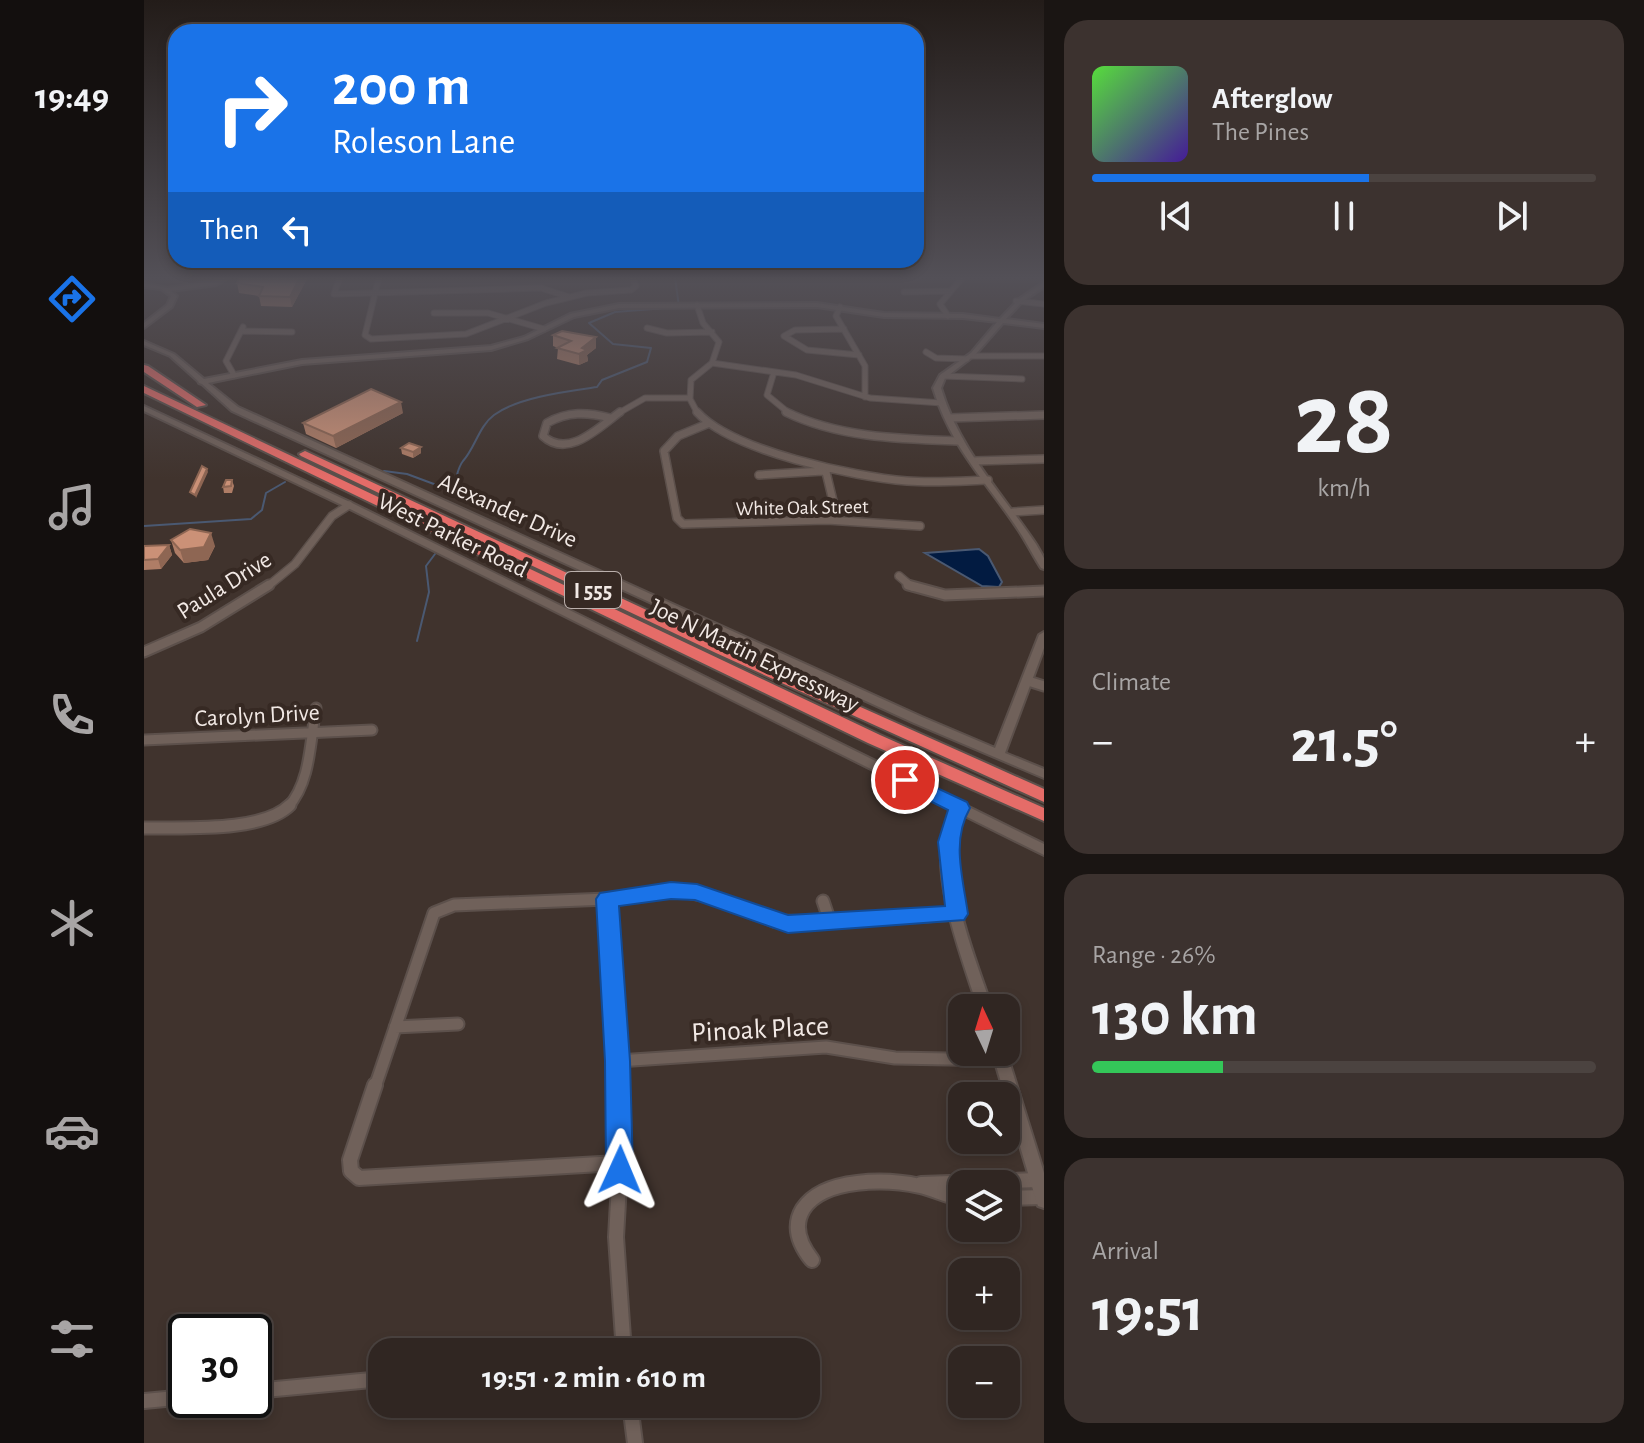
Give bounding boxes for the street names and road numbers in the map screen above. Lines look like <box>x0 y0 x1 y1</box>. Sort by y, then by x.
street label: Alexander Drive <box>435 470 581 552</box>
street label: West Parker Road <box>374 489 531 583</box>
street label: White Oak Street <box>735 497 869 519</box>
street label: Paula Drive <box>173 548 276 624</box>
road number: I 555 <box>565 572 621 608</box>
street label: Joe N Martin Expressway <box>647 595 863 717</box>
street label: Carolyn Drive <box>194 701 320 731</box>
street label: Pinoak Place <box>690 1012 830 1048</box>

